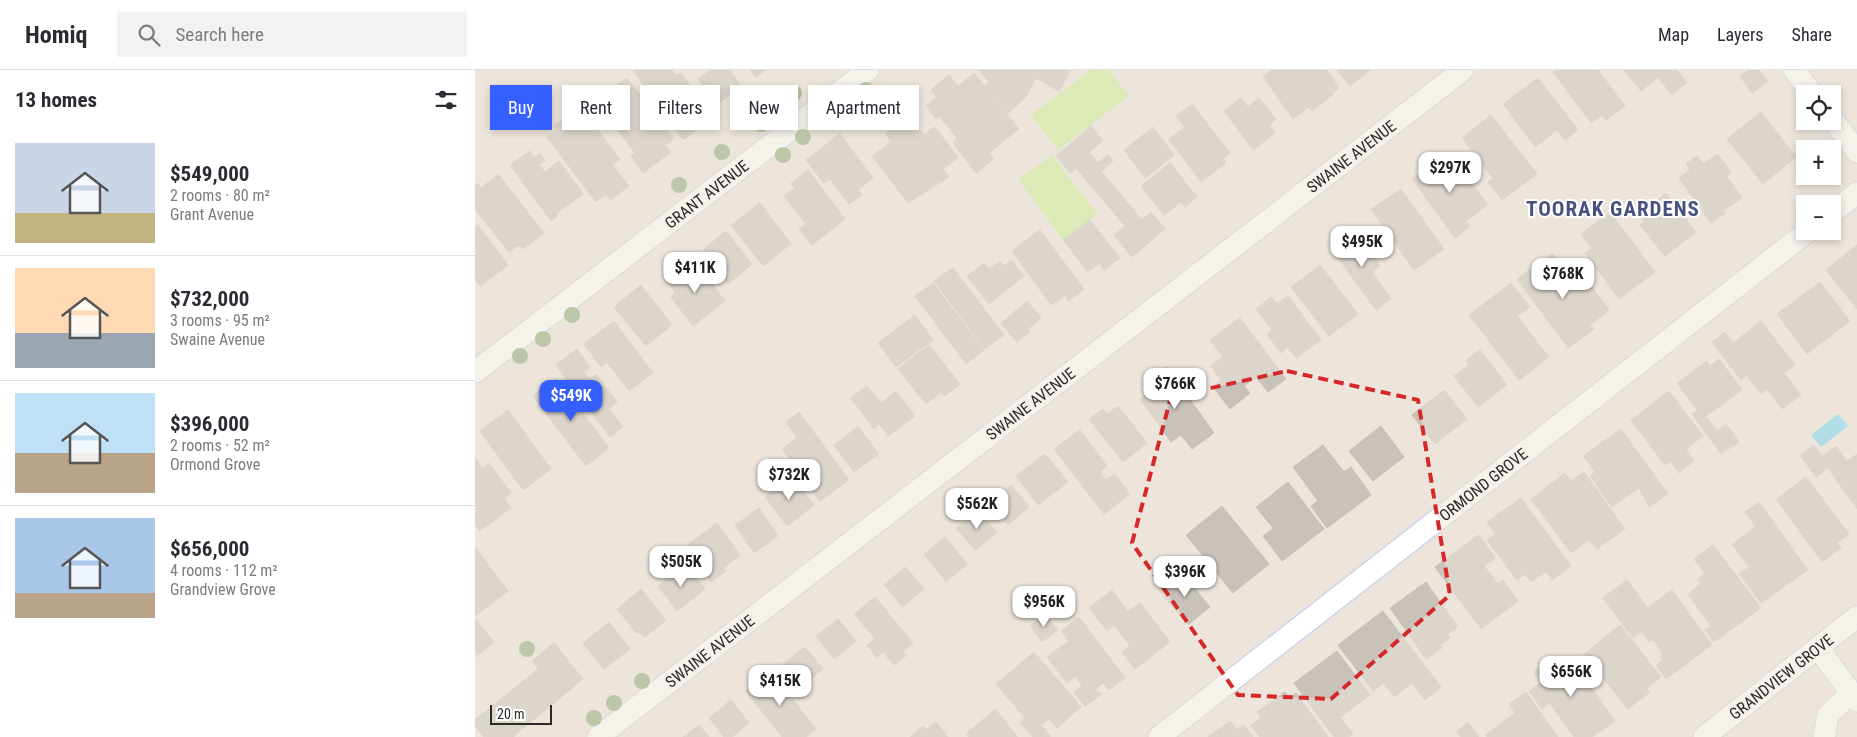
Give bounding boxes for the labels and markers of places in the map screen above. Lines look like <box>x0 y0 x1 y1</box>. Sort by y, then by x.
pin: $297K <box>1415 152 1485 194</box>
pin: $495K <box>1327 226 1397 268</box>
pin: $411K <box>660 252 730 294</box>
pin: $768K <box>1528 258 1598 300</box>
pin: $766K <box>1140 368 1210 410</box>
pin: $549K <box>536 380 606 422</box>
pin: $732K <box>754 458 824 501</box>
pin: $562K <box>942 488 1012 530</box>
pin: $505K <box>646 546 716 588</box>
pin: $396K <box>1150 556 1220 598</box>
pin: $956K <box>1009 586 1079 628</box>
pin: $656K <box>1536 656 1606 698</box>
pin: $415K <box>745 664 815 707</box>

